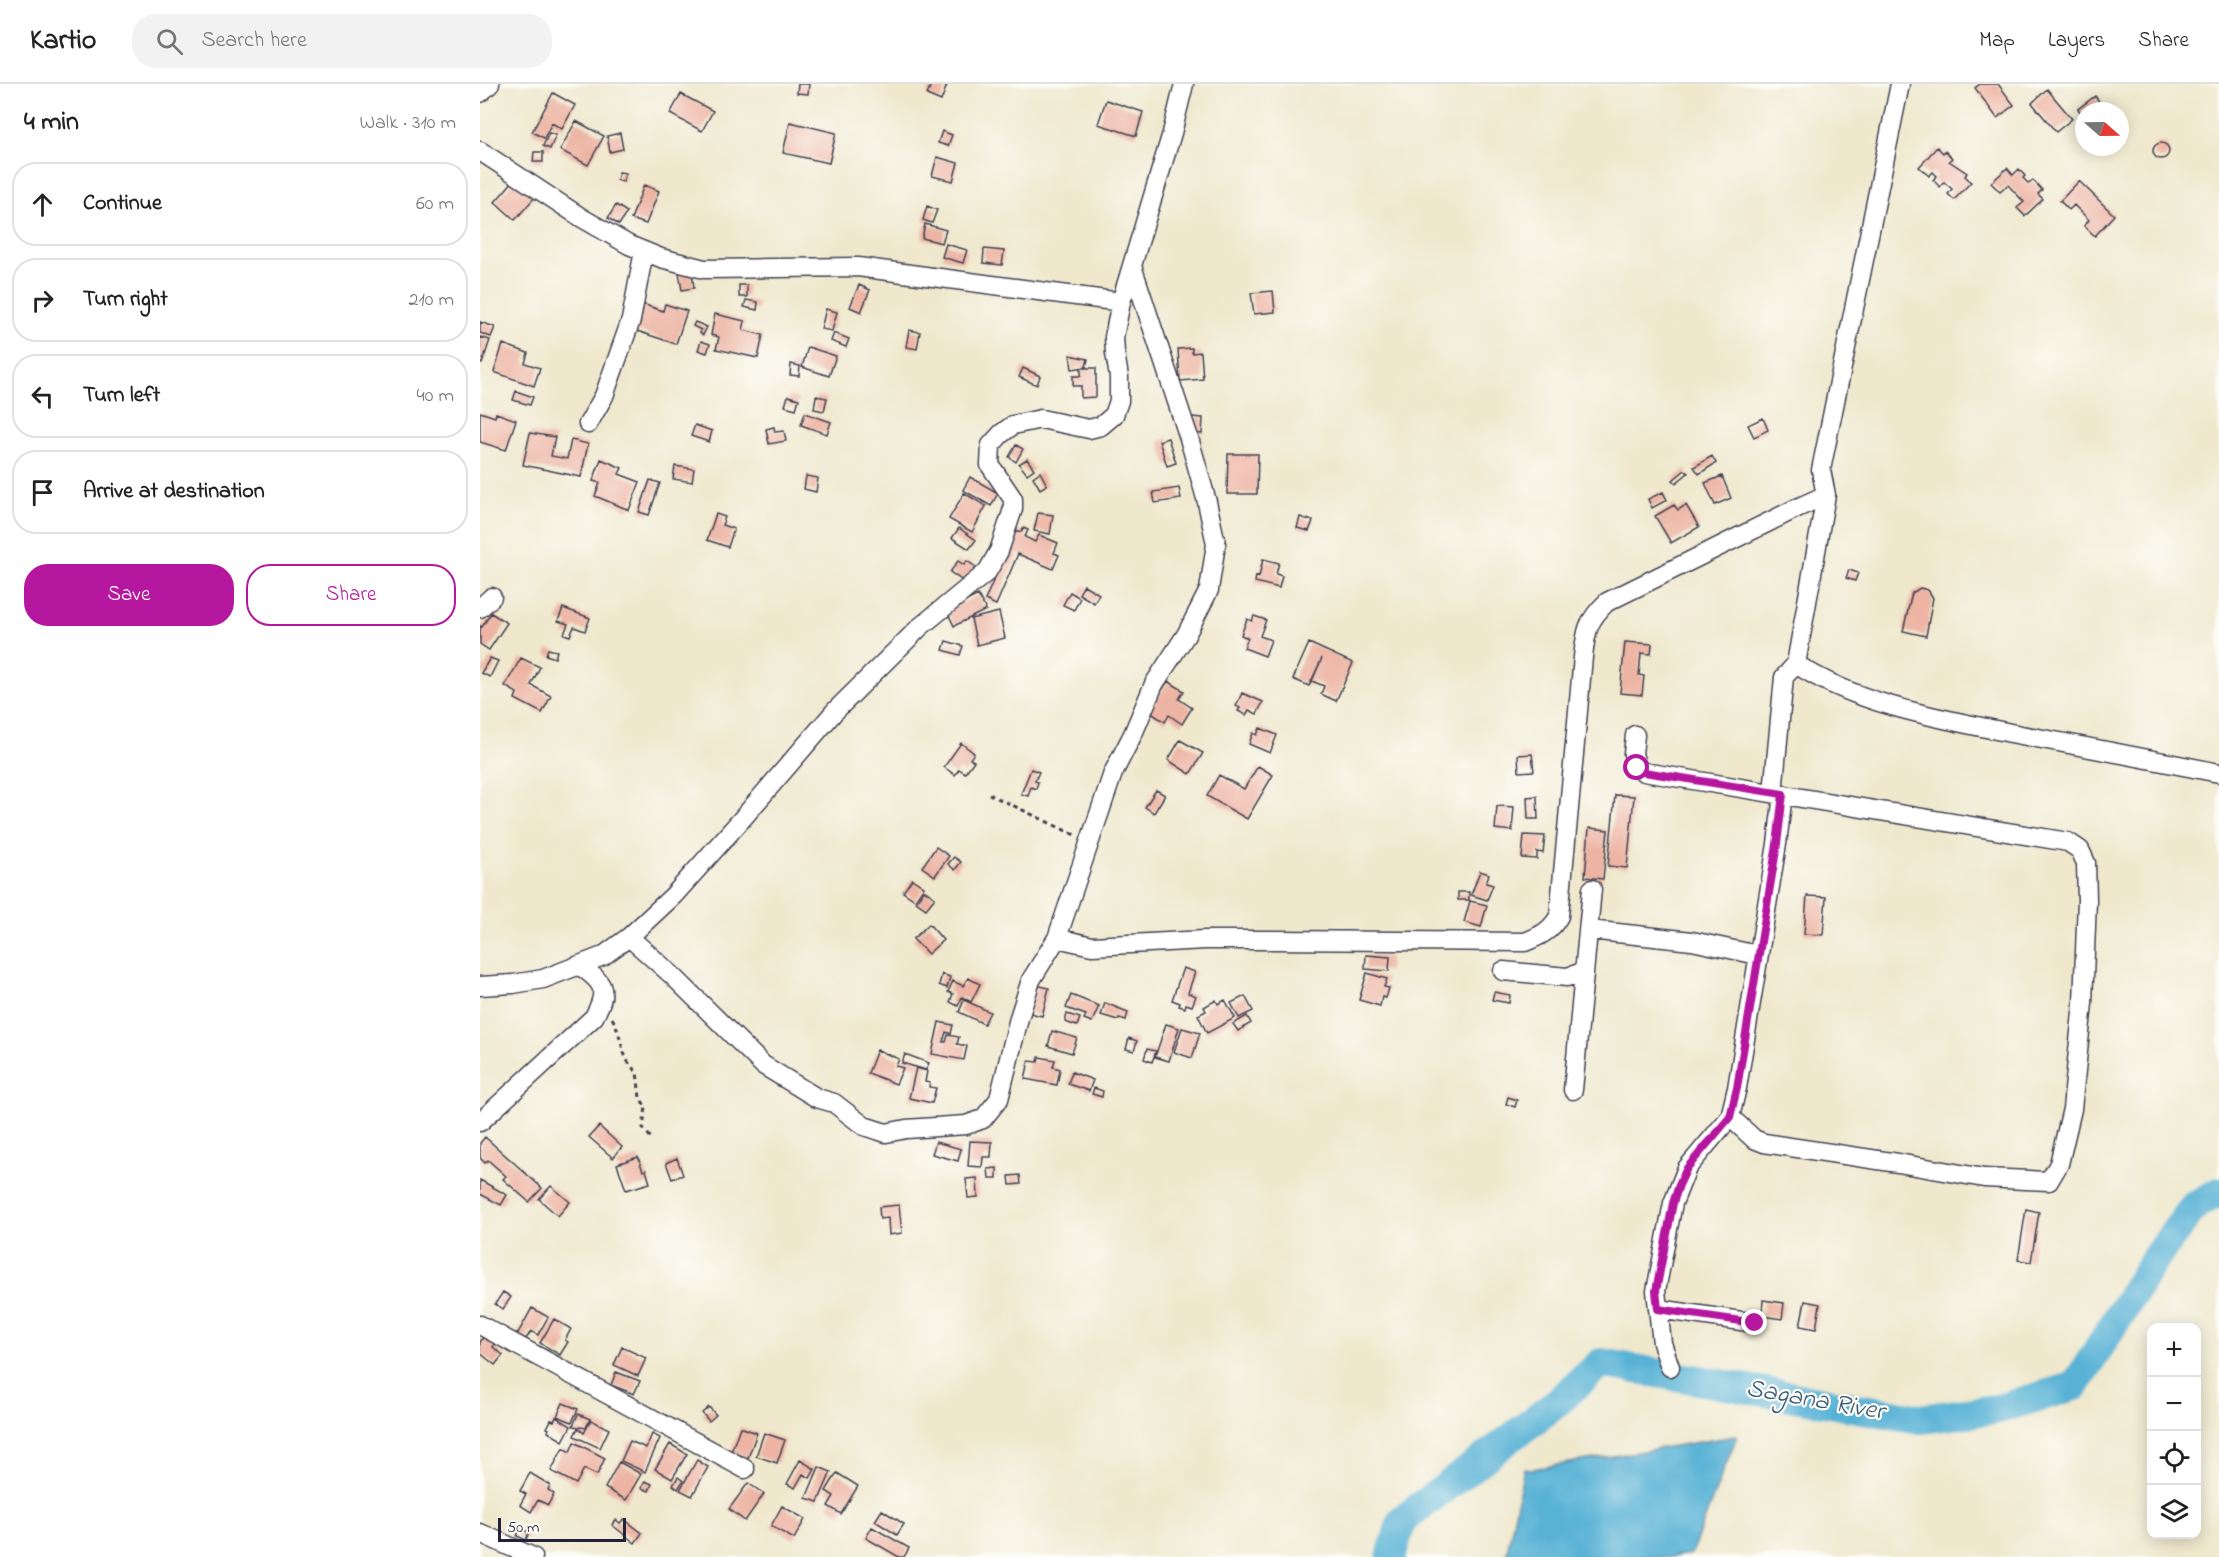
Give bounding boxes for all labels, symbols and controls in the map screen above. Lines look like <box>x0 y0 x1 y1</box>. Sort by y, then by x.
search box <box>132 14 552 68</box>
text: Kartio <box>30 21 96 62</box>
icon: search <box>153 25 186 58</box>
text: Search here <box>201 25 307 57</box>
text: Map <box>1979 26 2015 56</box>
text: Layers <box>2048 26 2105 56</box>
text: Share <box>2138 26 2189 56</box>
north arrow <box>2075 102 2129 156</box>
text: 4 min <box>24 104 79 142</box>
text: Walk · 310 m <box>360 109 456 138</box>
icon: ahead <box>26 188 59 221</box>
text: Continue <box>83 188 162 220</box>
text: 60 m <box>416 190 454 219</box>
icon: right <box>26 284 59 317</box>
text: Turn right <box>83 284 168 316</box>
text: 210 m <box>409 286 454 315</box>
icon: left <box>26 380 59 413</box>
text: Turn left <box>83 380 160 412</box>
text: 40 m <box>417 382 454 411</box>
icon: arrive <box>26 476 59 509</box>
text: Arrive at destination <box>83 476 265 508</box>
button: Save <box>24 564 234 626</box>
button: Share <box>246 564 456 626</box>
route start <box>1623 754 1649 780</box>
route end <box>1741 1309 1767 1335</box>
map controls <box>2147 1323 2201 1539</box>
button: + <box>2147 1323 2201 1377</box>
water label: Sagana River <box>1743 1370 1890 1432</box>
button: − <box>2147 1377 2201 1431</box>
button: locate <box>2147 1431 2201 1485</box>
button: layers <box>2147 1485 2201 1539</box>
scale bar <box>498 1515 626 1542</box>
text: 50 m <box>507 1516 539 1540</box>

